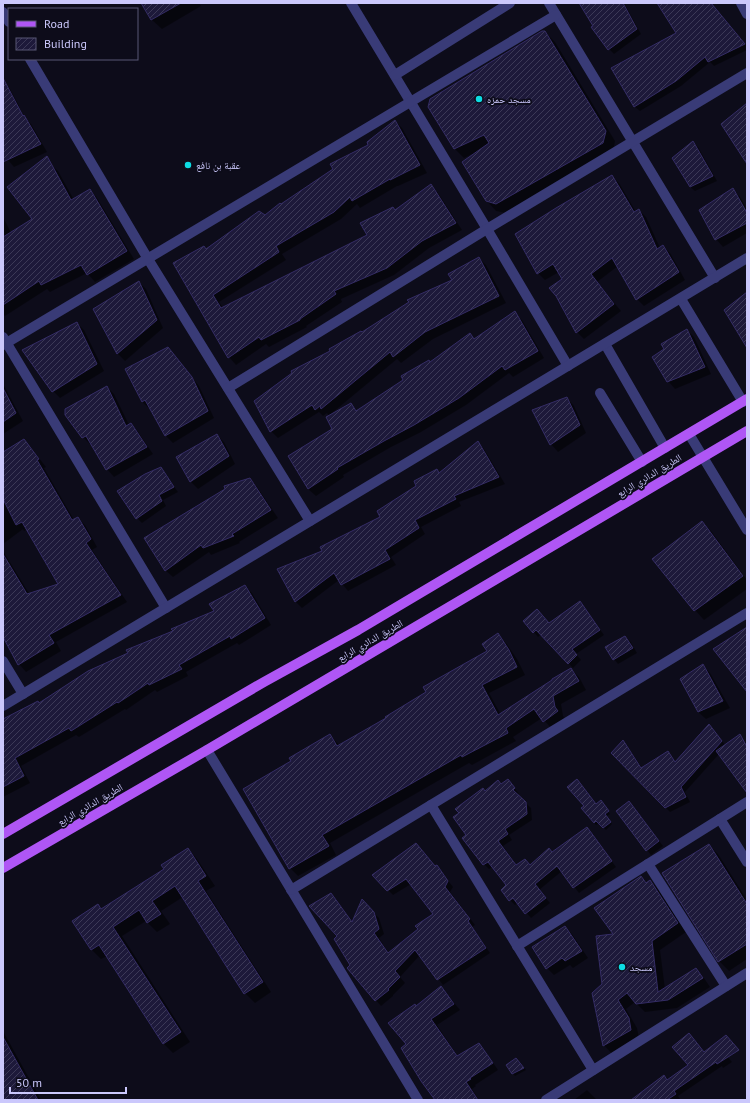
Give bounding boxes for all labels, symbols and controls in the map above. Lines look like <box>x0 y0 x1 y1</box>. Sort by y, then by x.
legend <box>8 8 138 60</box>
text: Road <box>44 16 69 31</box>
text: Building <box>44 36 87 51</box>
place label: مسجد حمزه <box>487 93 531 106</box>
marker: مسجد حمزه <box>474 94 484 104</box>
place label: عقبة بن نافع <box>196 159 241 172</box>
marker: عقبة بن نافع <box>183 160 193 170</box>
street label: الطريق الدائري الرابع <box>615 451 685 501</box>
street label: الطريق الدائري الرابع <box>335 617 406 666</box>
street label: الطريق الدائري الرابع <box>55 781 126 830</box>
place label: مسجد <box>630 961 653 974</box>
marker: مسجد <box>617 962 627 972</box>
scale bar <box>10 1069 126 1095</box>
text: 50 m <box>16 1075 42 1090</box>

